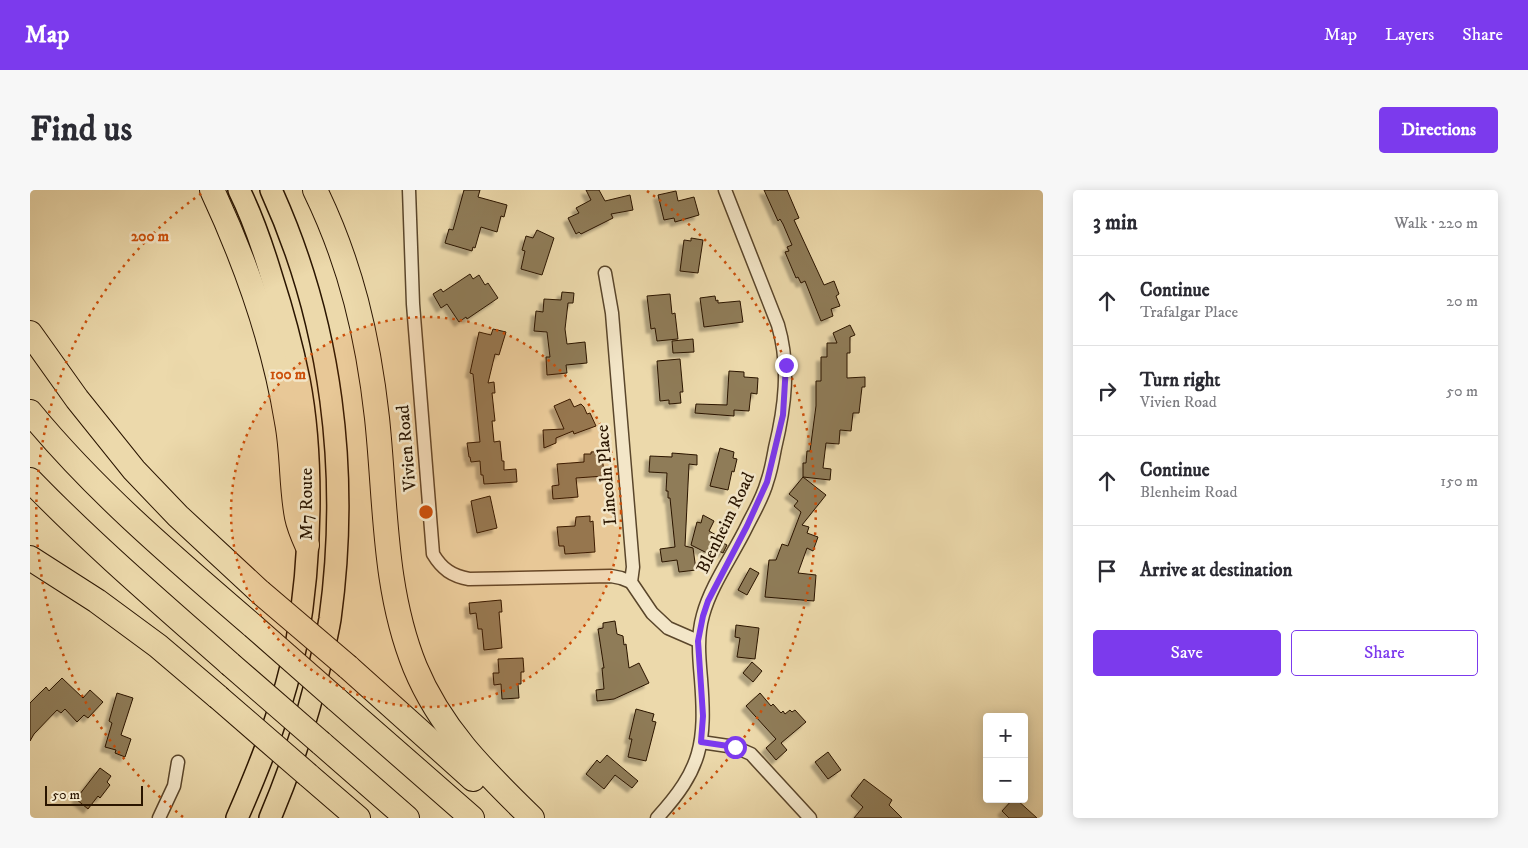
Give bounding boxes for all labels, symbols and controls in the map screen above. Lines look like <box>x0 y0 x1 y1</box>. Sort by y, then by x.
text: Map <box>25 20 69 50</box>
text: Map <box>1324 24 1357 46</box>
text: Layers <box>1385 24 1434 46</box>
text: Share <box>1462 24 1503 46</box>
button: Directions <box>1379 107 1498 153</box>
text: Find us <box>30 108 132 152</box>
text: 3 min <box>1093 210 1138 236</box>
text: Walk · 220 m <box>1394 213 1478 233</box>
text: 200 m <box>131 227 170 246</box>
text: Continue <box>1140 279 1210 302</box>
icon: ahead <box>1093 287 1121 315</box>
text: 20 m <box>1446 291 1478 311</box>
text: Trafalgar Place <box>1140 302 1238 322</box>
route end <box>775 354 798 377</box>
text: 100 m <box>270 365 307 384</box>
text: Turn right <box>1140 369 1220 392</box>
icon: right <box>1093 377 1121 405</box>
text: 50 m <box>1446 381 1478 401</box>
text: Vivien Road <box>1140 392 1217 412</box>
street label: Vivien Road <box>392 404 422 493</box>
street label: Lincoln Place <box>592 424 622 526</box>
text: Continue <box>1140 459 1210 482</box>
icon: ahead <box>1093 467 1121 495</box>
street label: M7 Route <box>296 468 318 540</box>
street label: Blenheim Road <box>692 469 760 577</box>
text: 150 m <box>1440 471 1478 491</box>
text: Blenheim Road <box>1140 482 1237 502</box>
centre of rings <box>417 503 435 521</box>
icon: arrive <box>1093 557 1121 585</box>
text: Arrive at destination <box>1140 559 1292 582</box>
button: Save <box>1093 630 1281 676</box>
button: Share <box>1291 630 1478 676</box>
map controls <box>983 713 1028 803</box>
button: + <box>983 713 1028 758</box>
route start <box>724 736 747 759</box>
button: − <box>983 758 1028 803</box>
scale bar <box>45 783 142 806</box>
text: 50 m <box>52 786 80 804</box>

